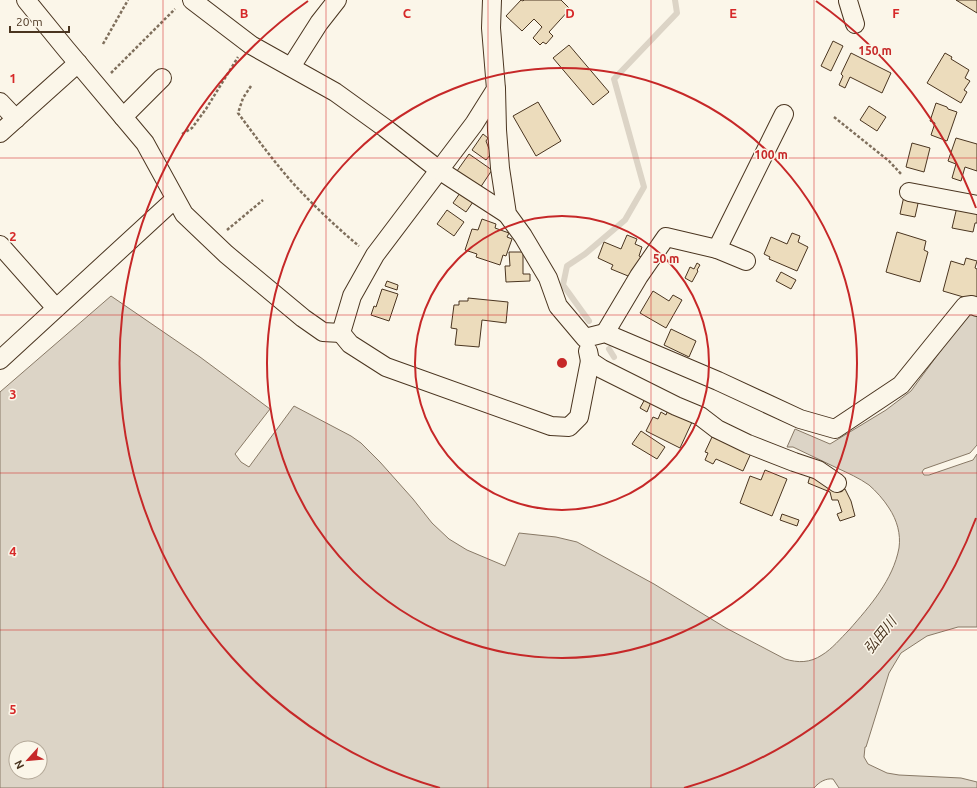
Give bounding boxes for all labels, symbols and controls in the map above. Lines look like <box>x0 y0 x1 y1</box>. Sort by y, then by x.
text: B <box>240 6 249 20</box>
text: C <box>403 6 412 20</box>
text: D <box>565 6 575 20</box>
text: E <box>729 6 737 20</box>
text: F <box>892 6 900 20</box>
scale bar <box>10 8 69 34</box>
text: 20 m <box>16 15 43 28</box>
text: 150 m <box>858 44 892 57</box>
text: 1 <box>9 71 17 85</box>
text: 100 m <box>754 148 788 161</box>
text: 2 <box>9 229 17 243</box>
text: 50 m <box>653 252 679 265</box>
centre of rings <box>555 356 569 370</box>
text: 3 <box>9 387 17 401</box>
text: 4 <box>9 544 17 558</box>
water label: 弘田川 <box>861 612 901 656</box>
text: 5 <box>9 702 17 716</box>
north arrow <box>8 740 48 780</box>
text: N <box>12 758 26 771</box>

